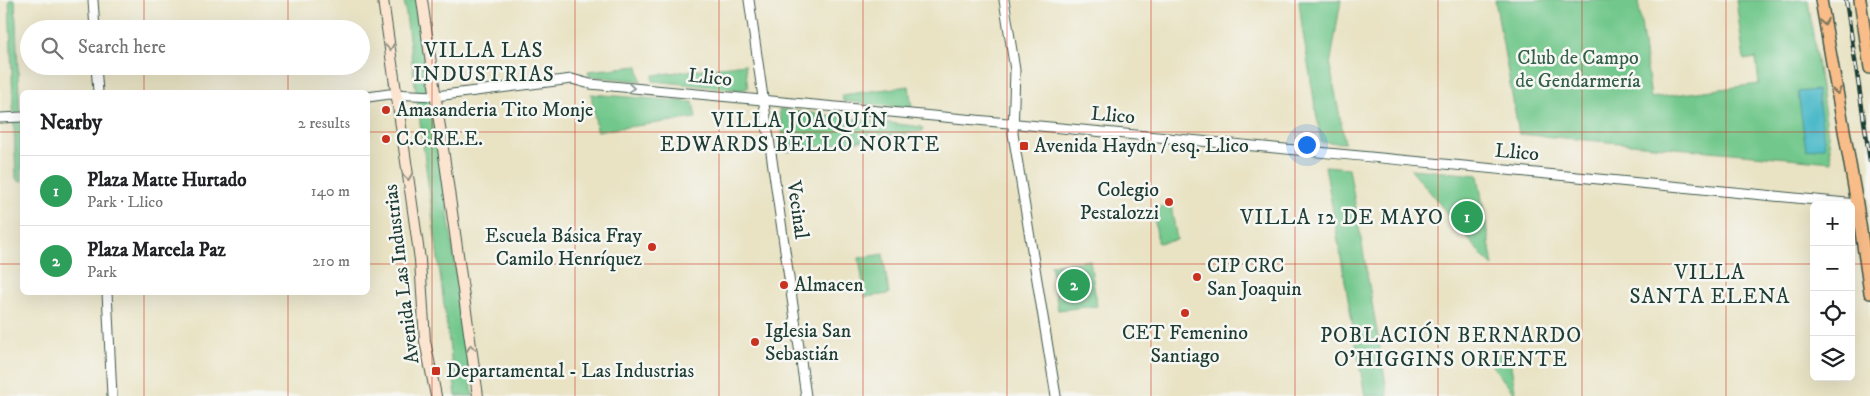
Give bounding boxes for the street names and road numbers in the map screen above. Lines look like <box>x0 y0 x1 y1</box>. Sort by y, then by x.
street label: Llico <box>687 63 733 93</box>
street label: Llico <box>1090 102 1136 130</box>
street label: Llico <box>1494 139 1540 167</box>
street label: Vecinal <box>780 178 813 241</box>
street label: Avenida Las Industrias <box>379 182 425 365</box>

